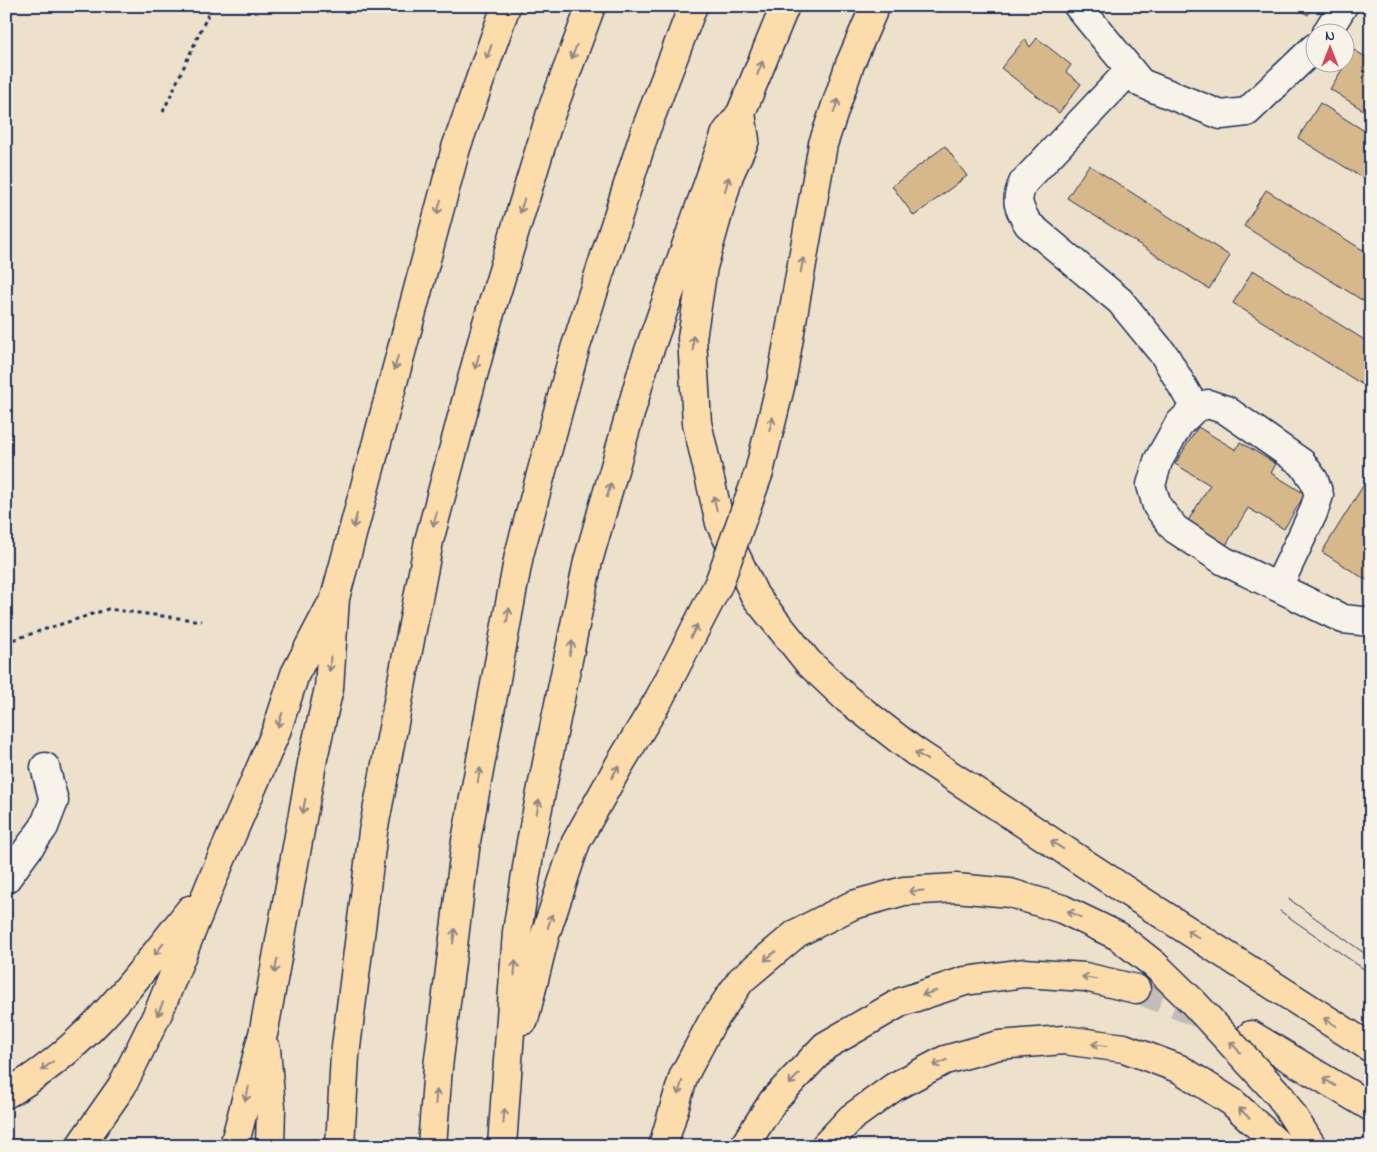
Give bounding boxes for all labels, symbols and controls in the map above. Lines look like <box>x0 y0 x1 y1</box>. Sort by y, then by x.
north arrow <box>1304 22 1354 72</box>
text: N <box>1325 26 1335 47</box>
one-way arrow <box>484 44 494 60</box>
one-way arrow <box>569 44 578 59</box>
one-way arrow <box>755 61 765 76</box>
one-way arrow <box>831 98 841 114</box>
one-way arrow <box>722 177 732 193</box>
one-way arrow <box>517 197 527 213</box>
one-way arrow <box>434 198 444 214</box>
one-way arrow <box>798 257 808 273</box>
one-way arrow <box>688 335 698 351</box>
one-way arrow <box>471 353 481 369</box>
one-way arrow <box>391 355 401 371</box>
one-way arrow <box>767 417 776 433</box>
one-way arrow <box>604 483 614 499</box>
one-way arrow <box>710 495 719 511</box>
one-way arrow <box>429 510 439 526</box>
one-way arrow <box>350 512 359 528</box>
one-way arrow <box>504 608 514 624</box>
one-way arrow <box>690 624 699 639</box>
one-way arrow <box>566 640 576 656</box>
one-way arrow <box>326 656 335 672</box>
one-way arrow <box>275 712 284 728</box>
one-way arrow <box>914 751 928 761</box>
one-way arrow <box>610 765 620 780</box>
one-way arrow <box>474 768 484 784</box>
one-way arrow <box>299 798 309 814</box>
one-way arrow <box>534 800 543 816</box>
one-way arrow <box>1050 840 1064 850</box>
one-way arrow <box>908 886 924 895</box>
one-way arrow <box>1067 909 1082 918</box>
one-way arrow <box>546 913 556 929</box>
one-way arrow <box>449 928 459 944</box>
one-way arrow <box>1186 929 1200 939</box>
one-way arrow <box>154 942 165 955</box>
one-way arrow <box>764 950 777 961</box>
one-way arrow <box>270 958 280 974</box>
one-way arrow <box>510 960 520 976</box>
one-way arrow <box>1081 973 1097 983</box>
one-way arrow <box>921 988 937 998</box>
one-way arrow <box>154 1001 164 1016</box>
one-way arrow <box>1323 1016 1337 1026</box>
one-way arrow <box>1092 1039 1108 1049</box>
one-way arrow <box>1229 1040 1241 1053</box>
one-way arrow <box>933 1059 948 1068</box>
one-way arrow <box>41 1060 54 1071</box>
one-way arrow <box>788 1073 800 1085</box>
one-way arrow <box>1322 1077 1336 1087</box>
one-way arrow <box>674 1080 684 1096</box>
one-way arrow <box>242 1086 252 1102</box>
one-way arrow <box>431 1089 440 1105</box>
one-way arrow <box>1238 1107 1251 1119</box>
one-way arrow <box>500 1108 509 1124</box>

